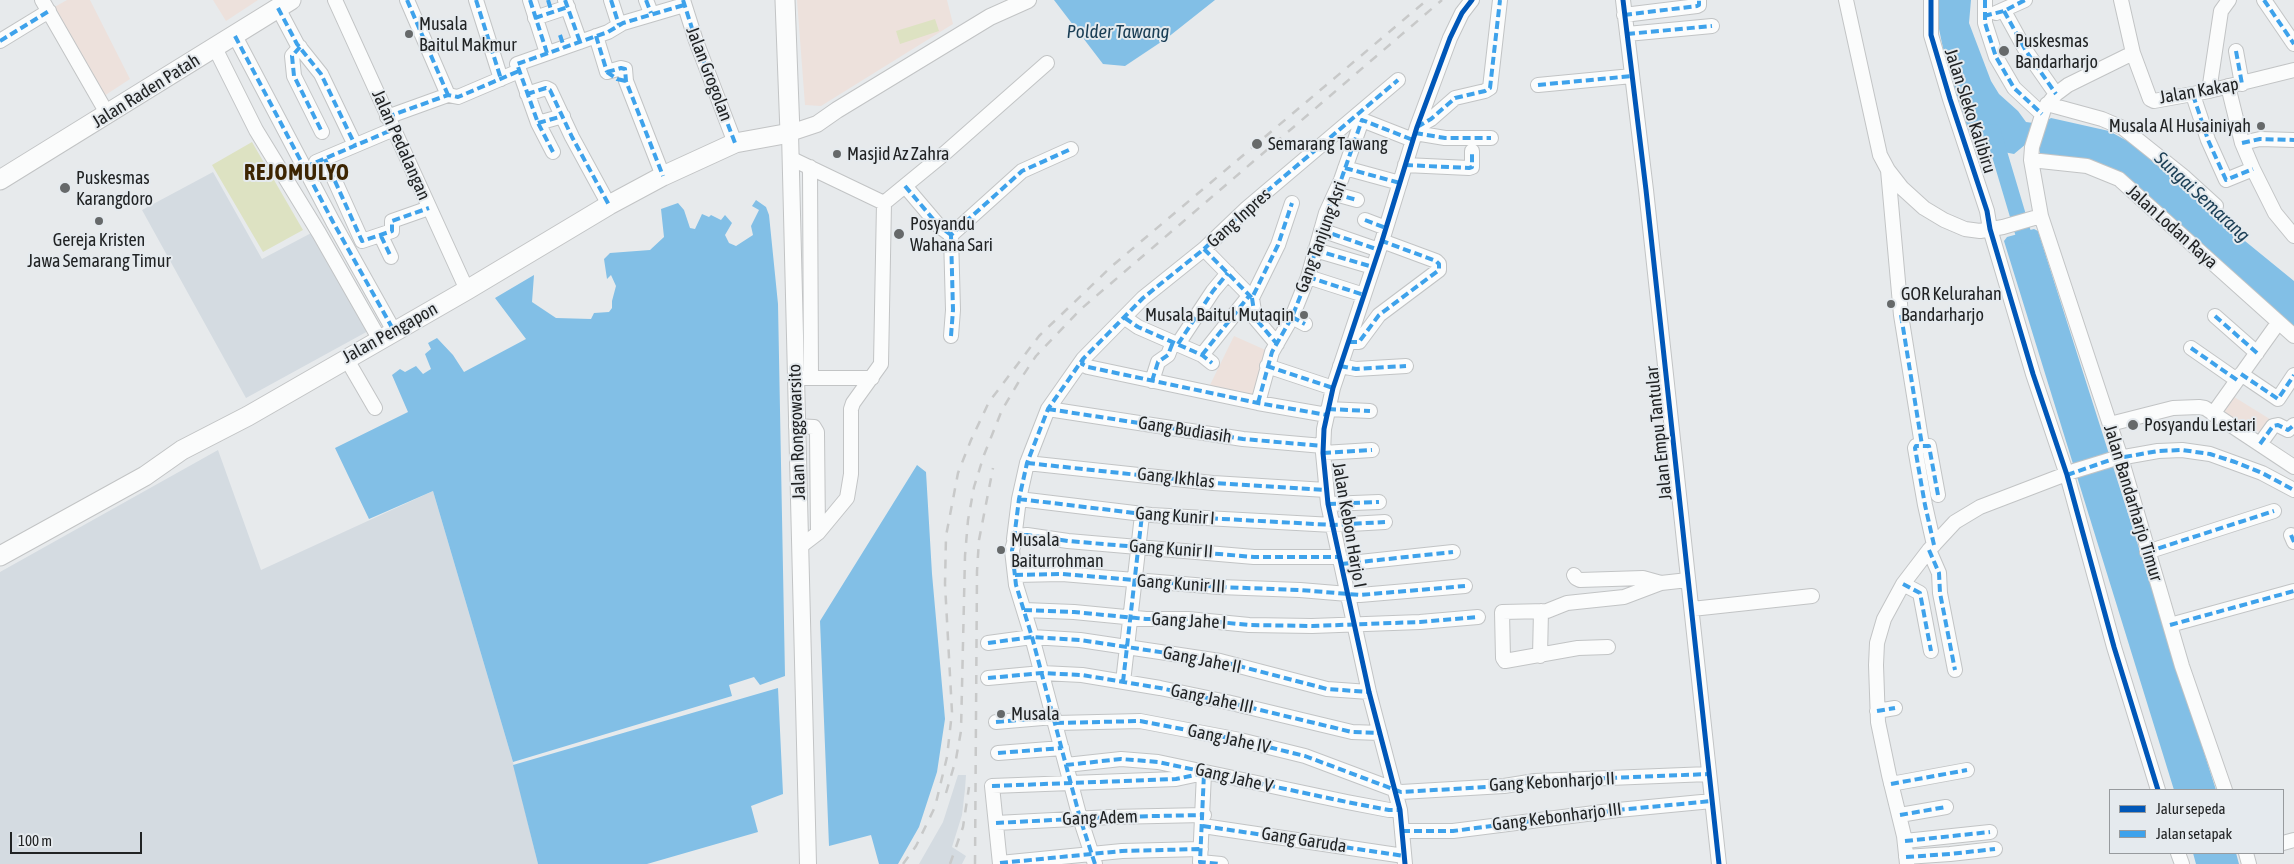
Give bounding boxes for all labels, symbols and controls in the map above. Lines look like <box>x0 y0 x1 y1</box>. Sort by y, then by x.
place label: Musala Baitul Makmur <box>419 13 516 56</box>
water label: Polder Tawang <box>1067 21 1169 43</box>
street label: Jalan Grogolan <box>681 24 737 124</box>
marker: Musala Baitul Makmur <box>403 28 415 40</box>
place label: Puskesmas Bandarharjo <box>2015 30 2098 72</box>
marker: Puskesmas Bandarharjo <box>1997 44 2011 58</box>
street label: Jalan Sleko Kalibiru <box>1940 46 2000 176</box>
street label: Jalan Raden Patah <box>88 49 204 133</box>
street label: Jalan Kakap <box>2158 73 2240 109</box>
street label: Jalan Pedalangan <box>367 87 435 203</box>
place label: Musala Al Husainiyah <box>2109 115 2251 137</box>
marker: Musala Al Husainiyah <box>2255 120 2267 132</box>
place label: Semarang Tawang <box>1268 133 1388 155</box>
marker: Semarang Tawang <box>1250 137 1264 151</box>
place label: Masjid Az Zahra <box>847 143 949 165</box>
water label: Sungai Semarang <box>2150 147 2254 247</box>
marker: Masjid Az Zahra <box>831 148 843 160</box>
district label: REJOMULYO <box>243 160 351 186</box>
place label: Puskesmas Karangdoro <box>76 167 153 210</box>
street label: Gang Tanjung Asri <box>1291 178 1351 296</box>
marker: Puskesmas Karangdoro <box>58 181 72 195</box>
street label: Jalan Lodan Raya <box>2122 181 2222 273</box>
street label: Gang Inpres <box>1203 184 1275 252</box>
place label: Posyandu Wahana Sari <box>910 213 993 255</box>
marker: Gereja Kristen Jawa Semarang Timur <box>93 215 105 227</box>
marker: Posyandu Wahana Sari <box>892 227 906 241</box>
place label: Gereja Kristen Jawa Semarang Timur <box>27 229 171 272</box>
place label: GOR Kelurahan Bandarharjo <box>1901 283 2002 326</box>
street label: Jalan Pengapon <box>339 298 441 368</box>
marker: GOR Kelurahan Bandarharjo <box>1885 298 1897 310</box>
place label: Musala Baitul Mutaqin <box>1145 304 1294 326</box>
marker: Musala Baitul Mutaqin <box>1298 309 1310 321</box>
street label: Jalan Ronggowarsito <box>784 364 810 500</box>
street label: Jalan Empu Tantular <box>1641 365 1677 501</box>
street label: Gang Budiasih <box>1137 412 1233 448</box>
place label: Posyandu Lestari <box>2144 414 2256 436</box>
marker: Posyandu Lestari <box>2126 418 2140 432</box>
street label: Jalan Bandarharjo Timur <box>2099 422 2167 584</box>
street label: Jalan Kebon Harjo I <box>1327 461 1371 589</box>
street label: Gang Ikhlas <box>1136 463 1216 493</box>
street label: Gang Kunir I <box>1135 502 1215 530</box>
place label: Musala Baiturrohman <box>1011 529 1104 572</box>
street label: Gang Kunir II <box>1128 535 1214 563</box>
marker: Musala Baiturrohman <box>995 544 1007 556</box>
street label: Gang Kunir III <box>1136 570 1226 598</box>
street label: Gang Jahe I <box>1151 608 1227 634</box>
street label: Gang Jahe II <box>1161 642 1243 678</box>
street label: Gang Jahe III <box>1169 680 1255 718</box>
place label: Musala <box>1011 703 1060 725</box>
marker: Musala <box>995 708 1007 720</box>
street label: Gang Jahe IV <box>1186 720 1272 758</box>
street label: Gang Jahe V <box>1193 759 1275 797</box>
street label: Gang Kebonharjo II <box>1489 768 1615 796</box>
legend <box>2109 789 2284 854</box>
street label: Gang Kebonharjo III <box>1491 798 1623 836</box>
text: Jalur sepeda <box>2156 800 2226 817</box>
street label: Gang Adem <box>1062 806 1138 830</box>
scale bar <box>12 822 145 854</box>
street label: Gang Garuda <box>1260 823 1348 857</box>
text: Jalan setapak <box>2156 825 2232 842</box>
text: 100 m <box>18 832 52 849</box>

